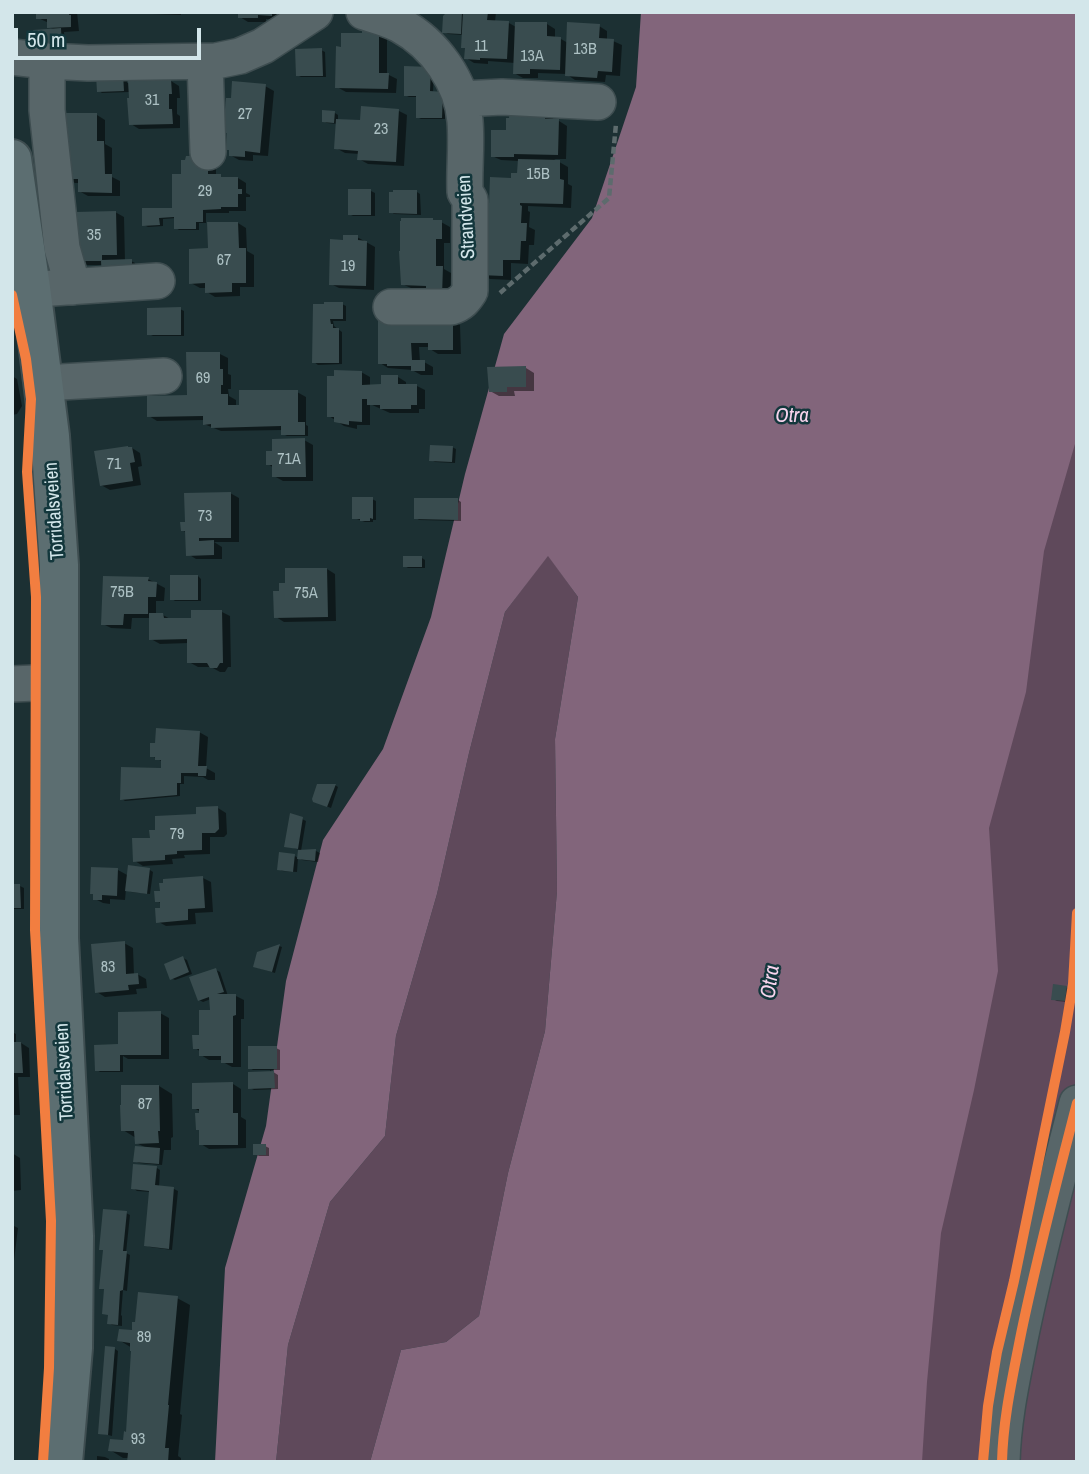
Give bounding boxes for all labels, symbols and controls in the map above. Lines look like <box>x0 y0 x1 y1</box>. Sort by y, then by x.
scale bar <box>18 14 205 58</box>
text: 50 m <box>27 25 65 54</box>
house number: 11 <box>474 37 488 57</box>
house number: 13B <box>573 40 597 60</box>
house number: 13A <box>520 47 544 67</box>
house number: 31 <box>145 91 159 111</box>
house number: 27 <box>238 105 252 125</box>
house number: 23 <box>374 120 388 140</box>
house number: 15B <box>526 165 550 185</box>
street label: Strandveien <box>453 174 481 260</box>
house number: 29 <box>198 182 212 202</box>
house number: 35 <box>87 226 101 246</box>
house number: 67 <box>217 251 231 271</box>
house number: 19 <box>341 257 355 277</box>
house number: 69 <box>196 369 210 389</box>
water label: Otra <box>775 403 809 429</box>
house number: 71A <box>277 450 301 470</box>
house number: 71 <box>107 455 121 475</box>
street label: Torridalsveien <box>40 461 70 561</box>
house number: 73 <box>198 507 212 527</box>
house number: 75B <box>110 583 134 603</box>
house number: 75A <box>294 584 318 604</box>
house number: 79 <box>170 825 184 845</box>
house number: 83 <box>101 958 115 978</box>
water label: Otra <box>756 964 786 1000</box>
street label: Torridalsveien <box>51 1023 79 1121</box>
house number: 87 <box>138 1095 152 1115</box>
house number: 89 <box>137 1328 151 1348</box>
house number: 93 <box>131 1430 145 1450</box>

